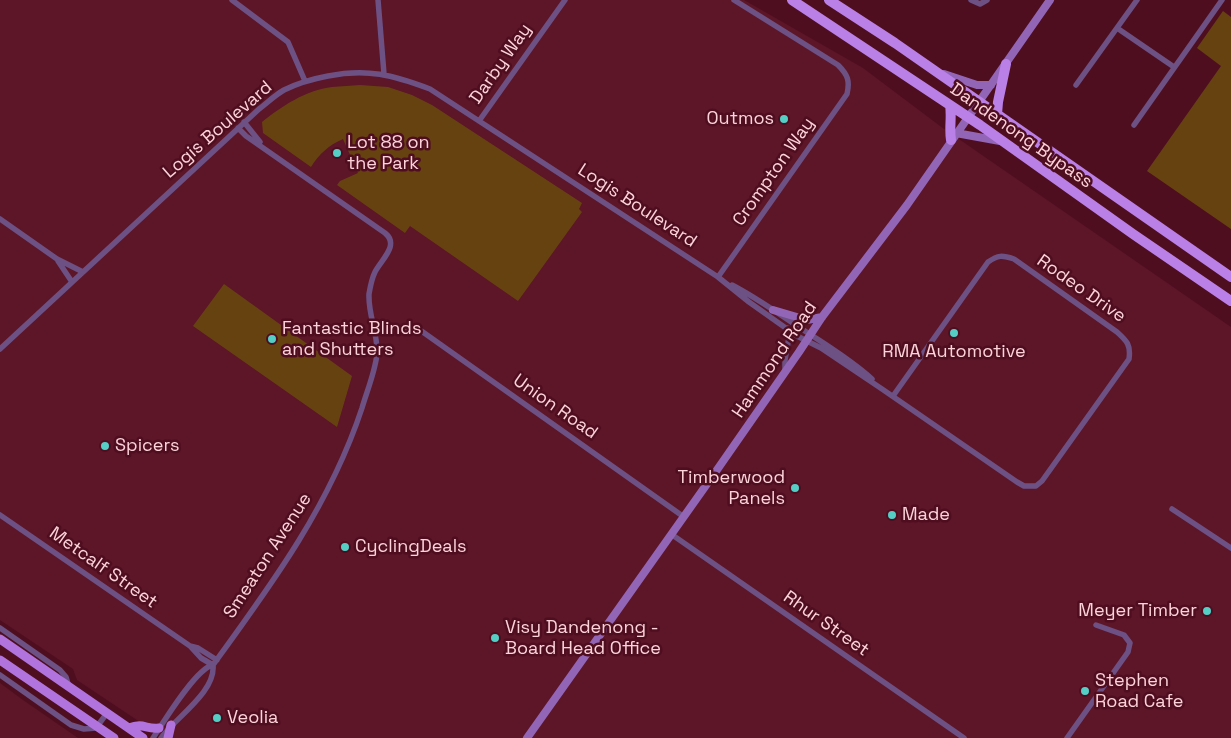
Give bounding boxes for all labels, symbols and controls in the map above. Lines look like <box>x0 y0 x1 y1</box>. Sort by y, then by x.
street label: Darby Way <box>465 20 537 108</box>
street label: Logis Boulevard <box>159 77 277 183</box>
street label: Dandenong Bypass <box>946 79 1096 193</box>
place label: Outmos <box>707 108 774 130</box>
marker: Outmos <box>778 113 790 125</box>
street label: Crompton Way <box>729 114 819 230</box>
place label: Lot 88 on the Park <box>347 132 430 174</box>
marker: Lot 88 on the Park <box>331 147 343 159</box>
street label: Logis Boulevard <box>573 159 701 253</box>
street label: Rodeo Drive <box>1032 250 1130 328</box>
street label: Hammond Road <box>728 298 822 422</box>
place label: Fantastic Blinds and Shutters <box>282 318 421 360</box>
marker: RMA Automotive <box>948 327 960 339</box>
marker: Fantastic Blinds and Shutters <box>266 333 278 345</box>
place label: RMA Automotive <box>882 341 1026 363</box>
street label: Union Road <box>509 370 601 444</box>
place label: Spicers <box>115 435 180 457</box>
marker: Spicers <box>99 440 111 452</box>
place label: Timberwood Panels <box>678 467 785 509</box>
marker: Timberwood Panels <box>789 482 801 494</box>
street label: Smeaton Avenue <box>219 489 317 623</box>
place label: Made <box>902 504 950 526</box>
marker: Made <box>886 509 898 521</box>
street label: Metcalf Street <box>45 523 161 613</box>
place label: CyclingDeals <box>355 536 467 558</box>
marker: CyclingDeals <box>339 541 351 553</box>
street label: Rhur Street <box>779 587 873 661</box>
place label: Meyer Timber <box>1078 600 1197 622</box>
marker: Meyer Timber <box>1201 605 1213 617</box>
place label: Visy Dandenong - Board Head Office <box>505 617 661 660</box>
marker: Visy Dandenong - Board Head Office <box>489 632 501 644</box>
place label: Stephen Road Cafe <box>1095 670 1183 712</box>
marker: Stephen Road Cafe <box>1079 685 1091 697</box>
place label: Veolia <box>227 707 278 729</box>
marker: Veolia <box>211 712 223 724</box>

